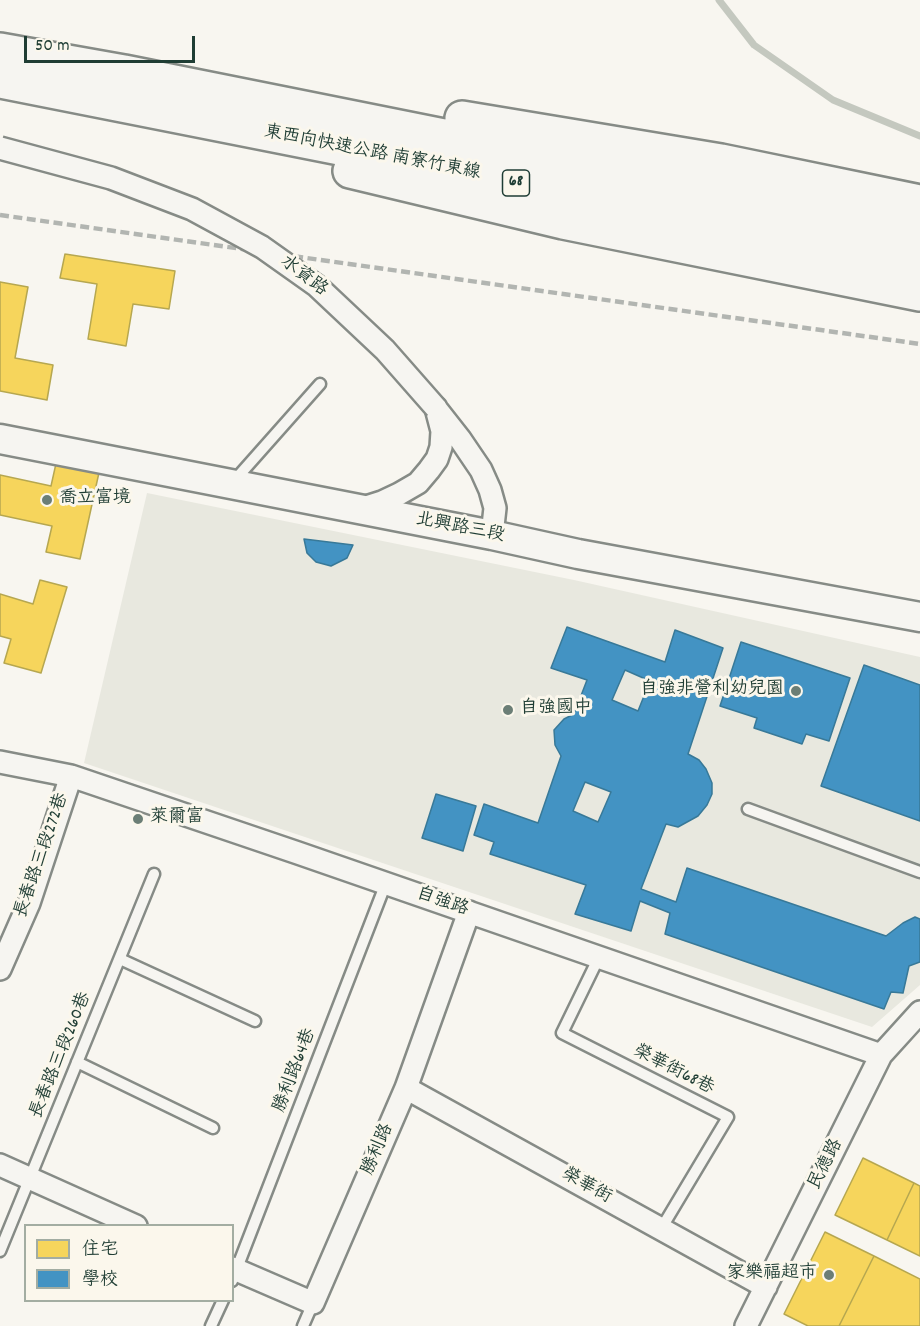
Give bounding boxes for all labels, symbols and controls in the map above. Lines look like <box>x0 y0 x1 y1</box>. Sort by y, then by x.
scale bar <box>27 24 198 62</box>
text: 50 m <box>35 34 70 59</box>
street label: 東西向快速公路 南寮竹東線 <box>262 122 482 186</box>
road number: 68 <box>502 170 530 196</box>
street label: 水資路 <box>275 252 331 302</box>
place label: 喬立富境 <box>59 489 131 511</box>
marker: 喬立富境 <box>40 493 54 507</box>
street label: 北興路三段 <box>414 510 506 548</box>
place label: 自強非營利幼兒園 <box>640 680 784 702</box>
marker: 自強非營利幼兒園 <box>789 684 803 698</box>
place label: 自強國中 <box>520 699 592 721</box>
marker: 自強國中 <box>501 703 515 717</box>
street label: 長春路三段272巷 <box>12 791 74 921</box>
place label: 萊爾富 <box>150 808 204 830</box>
marker: 萊爾富 <box>131 812 145 826</box>
street label: 自強路 <box>413 884 471 922</box>
street label: 長春路三段260巷 <box>27 990 97 1122</box>
street label: 勝利路64巷 <box>270 1026 322 1116</box>
street label: 榮華街68巷 <box>629 1041 717 1101</box>
street label: 勝利路 <box>359 1121 399 1179</box>
street label: 民德路 <box>805 1136 849 1194</box>
street label: 榮華街 <box>557 1164 615 1210</box>
legend <box>24 1224 234 1302</box>
text: 住宅 <box>82 1238 118 1263</box>
place label: 家樂福超市 <box>727 1264 817 1286</box>
text: 學校 <box>82 1268 118 1293</box>
marker: 家樂福超市 <box>822 1268 836 1282</box>

